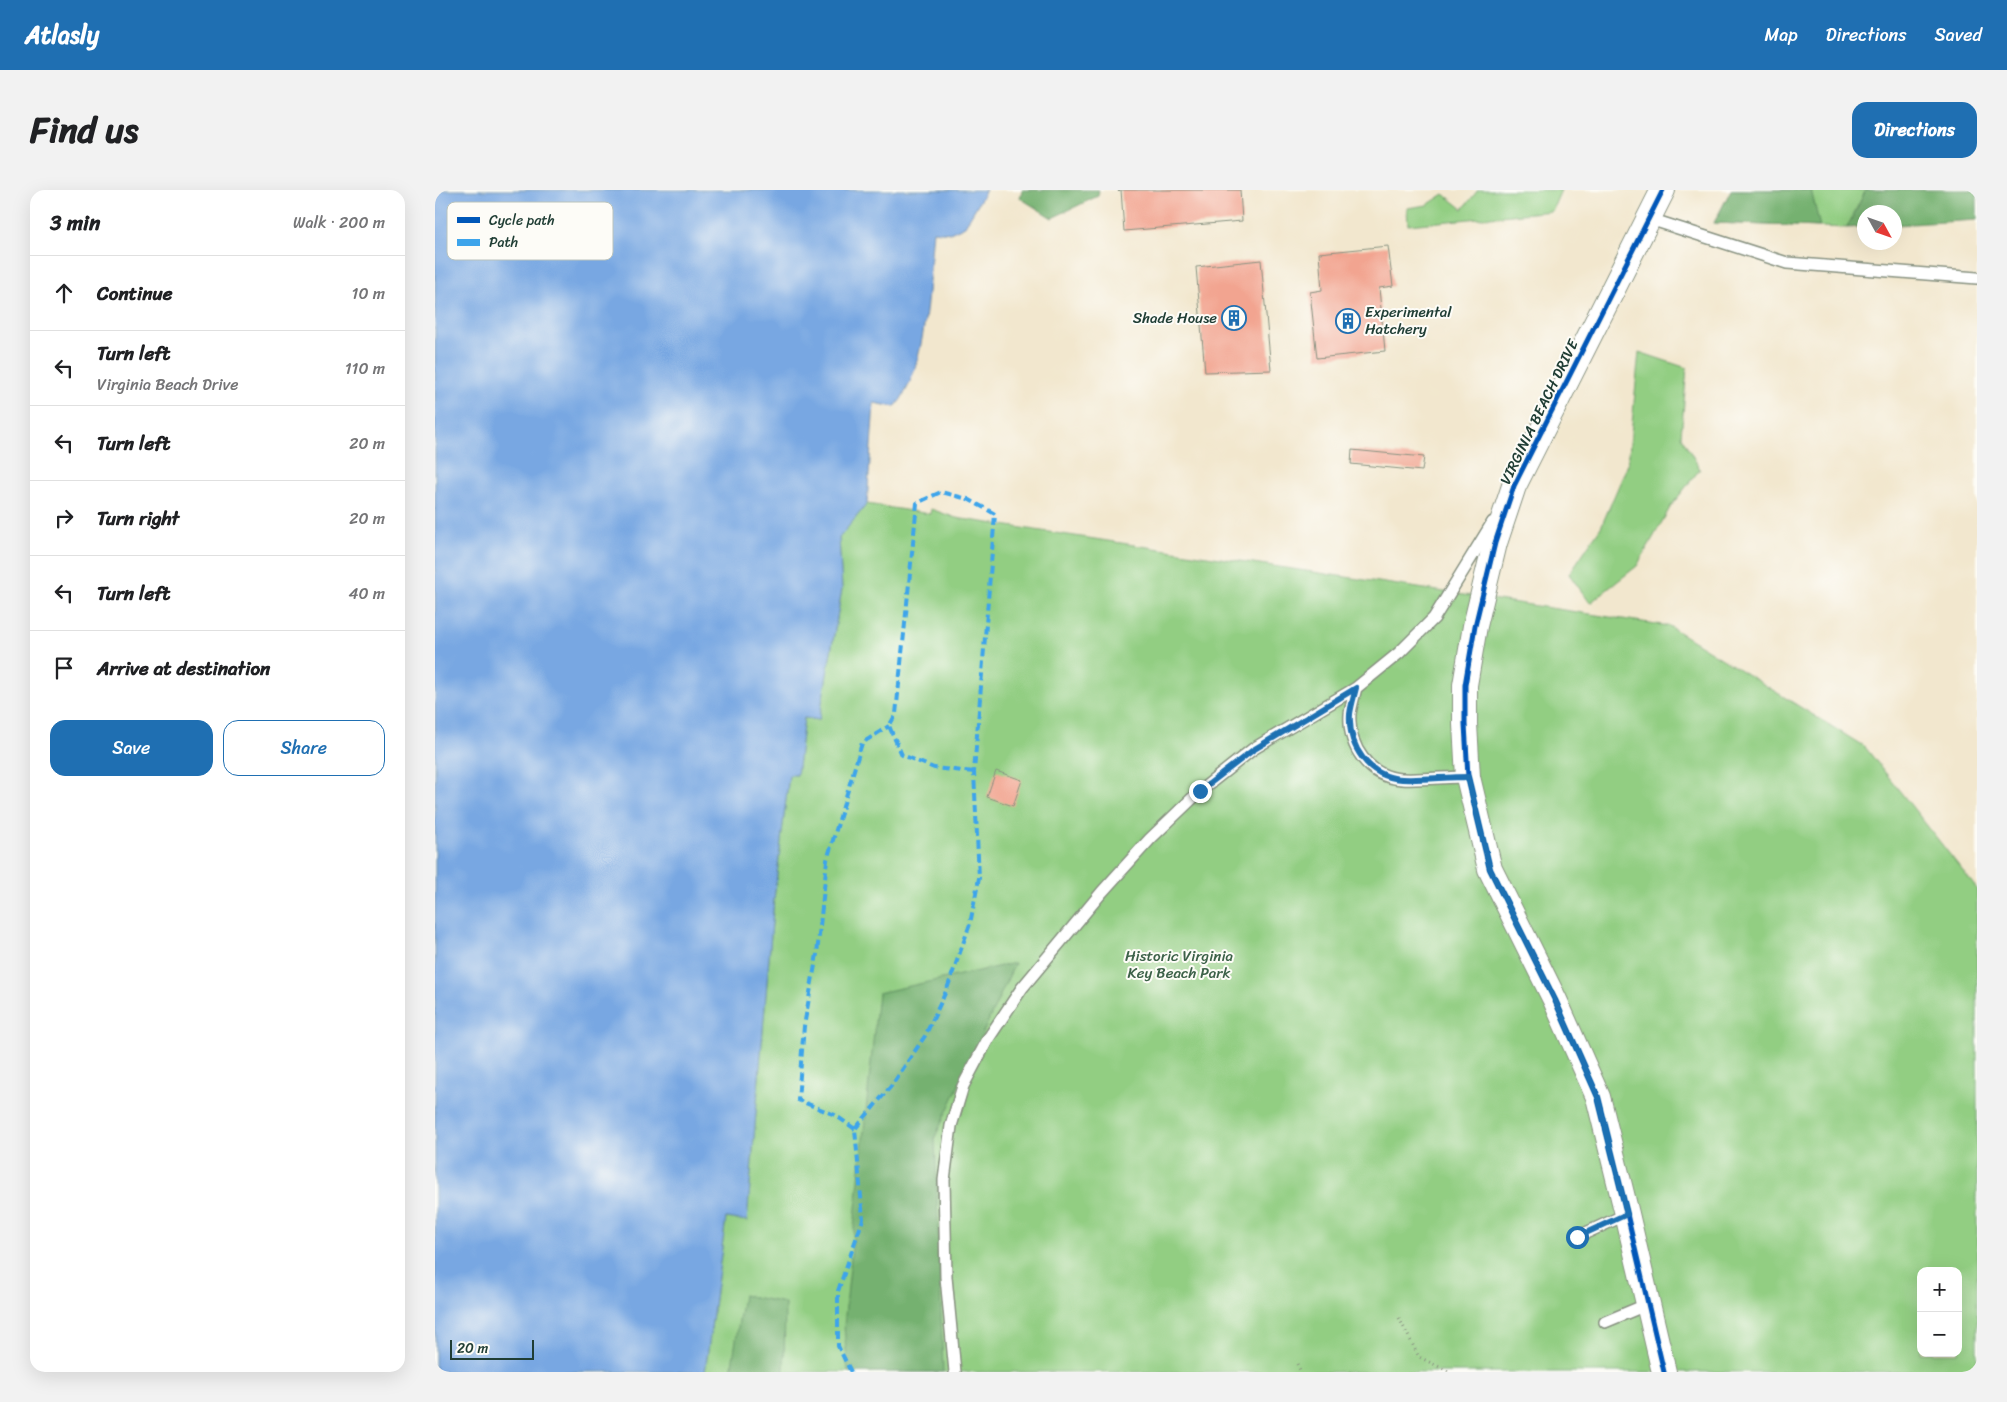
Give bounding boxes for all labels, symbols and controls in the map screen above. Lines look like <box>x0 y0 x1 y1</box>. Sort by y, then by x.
text: Atlasly <box>25 14 99 56</box>
text: Map <box>1765 19 1798 51</box>
text: Directions <box>1826 19 1907 51</box>
text: Saved <box>1935 19 1982 51</box>
text: Find us <box>30 99 138 161</box>
button: Directions <box>1852 102 1977 158</box>
legend <box>447 202 613 260</box>
text: 3 min <box>50 204 100 242</box>
north arrow <box>1857 205 1902 250</box>
text: Walk · 200 m <box>293 208 385 237</box>
text: Cycle path <box>489 208 555 233</box>
text: Path <box>489 230 518 255</box>
text: Continue <box>97 277 173 310</box>
icon: ahead <box>50 279 78 307</box>
text: 10 m <box>352 279 385 308</box>
place label: Experimental Hatchery <box>1365 299 1452 342</box>
place label: Shade House <box>1133 305 1217 331</box>
building icon: Shade House <box>1221 305 1247 331</box>
building icon: Experimental Hatchery <box>1335 308 1361 334</box>
street label: VIRGINIA BEACH DRIVE <box>1492 333 1586 489</box>
text: Turn left <box>97 337 170 370</box>
icon: left <box>50 354 78 382</box>
text: 110 m <box>345 354 385 383</box>
text: Virginia Beach Drive <box>97 370 238 399</box>
text: Turn left <box>97 427 170 460</box>
icon: left <box>50 429 78 457</box>
text: 20 m <box>349 429 385 458</box>
text: Turn right <box>97 502 179 535</box>
icon: right <box>50 504 78 532</box>
text: 20 m <box>349 504 385 533</box>
text: Turn left <box>97 577 170 610</box>
icon: left <box>50 579 78 607</box>
text: 40 m <box>348 579 385 608</box>
text: Arrive at destination <box>97 652 270 685</box>
icon: arrive <box>50 654 78 682</box>
button: Save <box>50 720 213 776</box>
button: Share <box>223 720 385 776</box>
route end <box>1189 780 1212 803</box>
park label: Historic Virginia Key Beach Park <box>1125 943 1234 986</box>
route start <box>1566 1226 1589 1249</box>
map controls <box>1917 1267 1962 1357</box>
button: + <box>1917 1267 1962 1312</box>
button: − <box>1917 1312 1962 1357</box>
text: 20 m <box>457 1336 488 1361</box>
scale bar <box>450 1337 534 1360</box>

